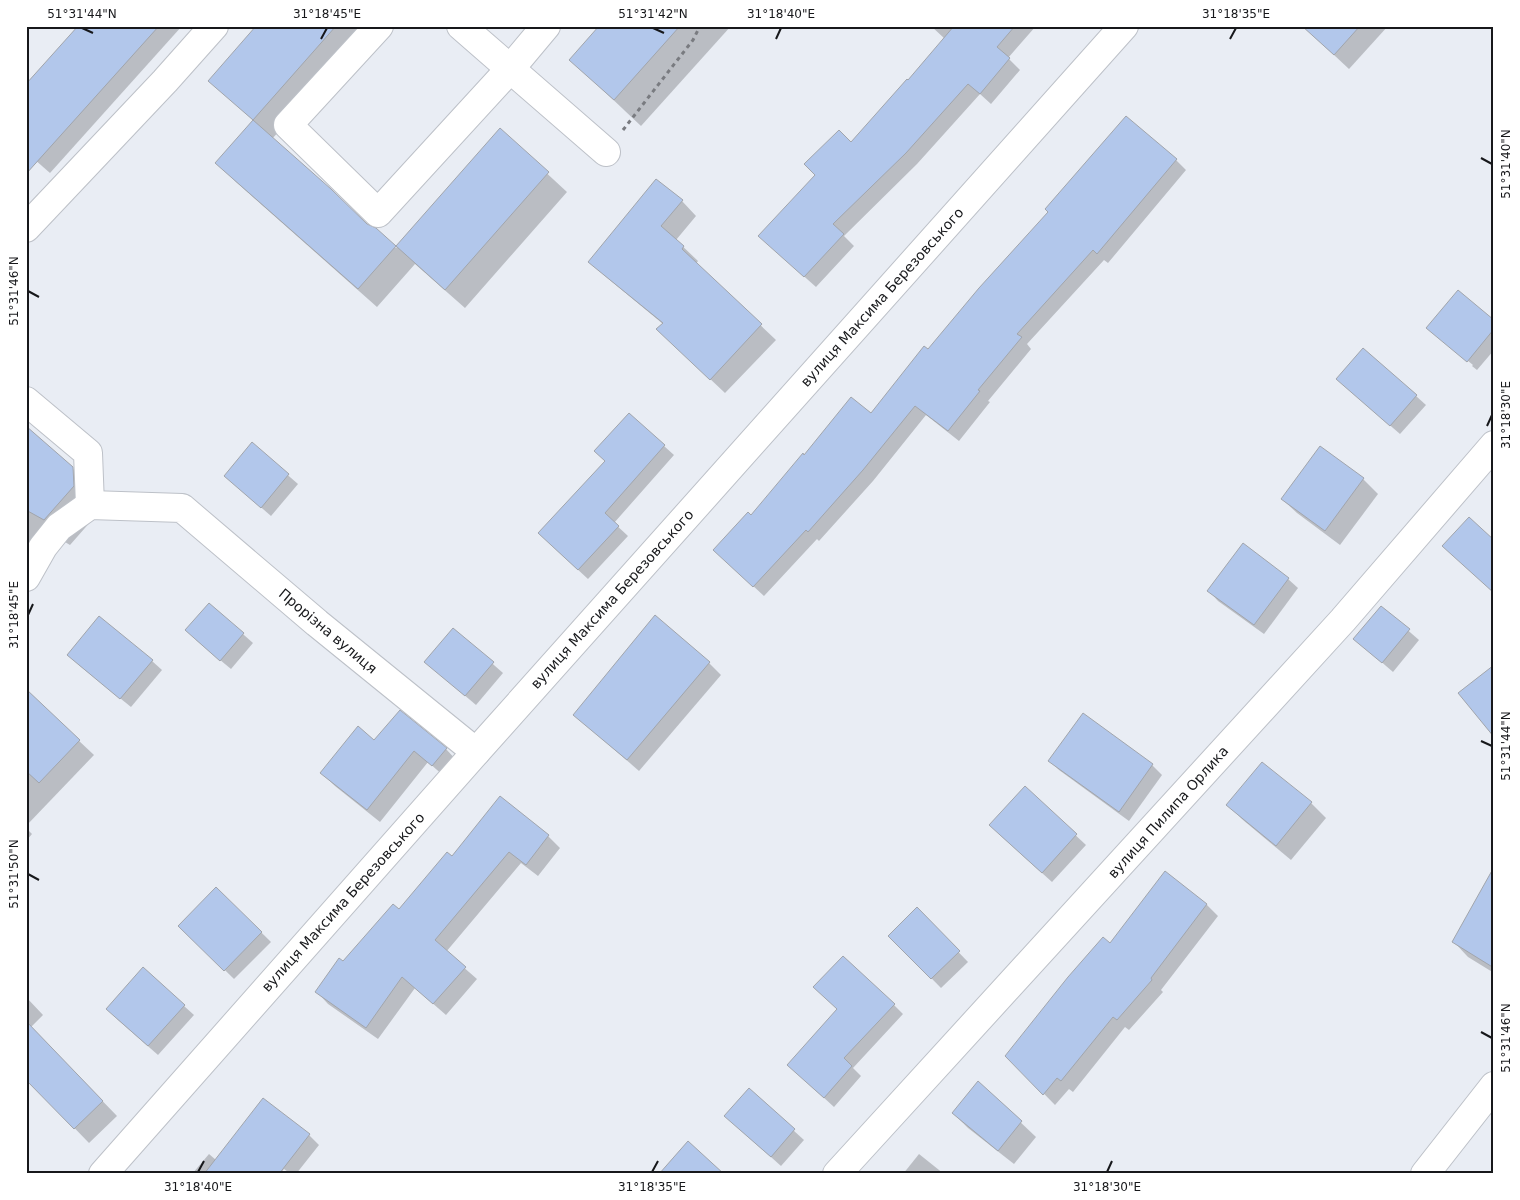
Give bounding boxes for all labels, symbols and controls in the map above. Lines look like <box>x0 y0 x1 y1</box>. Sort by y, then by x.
text: 51°31'44"N <box>47 7 117 21</box>
text: 31°18'45"E <box>293 7 361 21</box>
text: 51°31'42"N <box>618 7 688 21</box>
text: 31°18'40"E <box>747 7 815 21</box>
text: 31°18'35"E <box>1202 7 1270 21</box>
text: 51°31'40"N <box>1499 129 1513 199</box>
street label: вулиця Максима Березовського <box>797 204 967 390</box>
text: 51°31'46"N <box>7 256 21 326</box>
text: 31°18'30"E <box>1499 381 1513 449</box>
street label: вулиця Максима Березовського <box>527 506 697 692</box>
text: 31°18'45"E <box>7 581 21 649</box>
street label: Прорізна вулиця <box>276 585 380 677</box>
text: 51°31'44"N <box>1499 711 1513 781</box>
street label: вулиця Пилипа Орлика <box>1105 743 1231 881</box>
street label: вулиця Максима Березовського <box>258 809 428 995</box>
text: 51°31'50"N <box>7 839 21 909</box>
text: 51°31'46"N <box>1499 1003 1513 1073</box>
text: 31°18'40"E <box>164 1180 232 1194</box>
text: 31°18'35"E <box>618 1180 686 1194</box>
text: 31°18'30"E <box>1073 1180 1141 1194</box>

